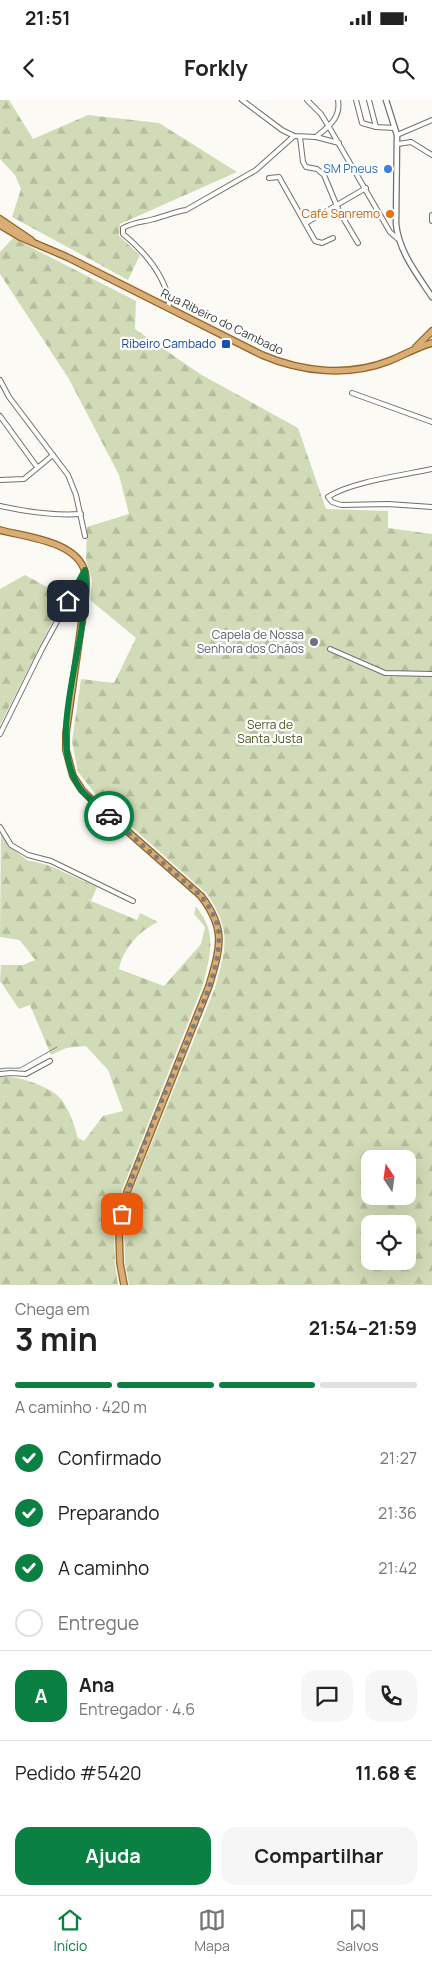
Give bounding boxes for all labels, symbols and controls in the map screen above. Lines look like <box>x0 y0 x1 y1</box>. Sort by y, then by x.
text: 21:51 <box>25 5 71 31</box>
text: Forkly <box>184 53 248 83</box>
icon: back <box>15 54 43 82</box>
icon: search <box>389 54 417 82</box>
place label: SM Pneus <box>323 160 378 177</box>
marker: SM Pneus <box>382 163 394 175</box>
place label: Café Sanremo <box>302 205 380 222</box>
marker: Café Sanremo <box>384 208 396 220</box>
street label: Rua Ribeiro do Cambado <box>158 284 287 359</box>
place label: Ribeiro Cambado <box>122 335 216 352</box>
marker: Ribeiro Cambado <box>220 338 232 350</box>
pin <box>47 580 89 622</box>
icon: home <box>54 587 82 615</box>
place label: Capela de Nossa Senhora dos Chãos <box>197 626 304 657</box>
marker: Capela de Nossa Senhora dos Chãos <box>308 636 320 648</box>
park label: Serra de Santa Justa <box>237 716 303 747</box>
courier <box>84 791 134 841</box>
icon: car <box>95 802 123 830</box>
north arrow <box>361 1150 416 1205</box>
map controls <box>361 1150 416 1270</box>
pin <box>101 1193 143 1235</box>
icon: bag <box>108 1200 136 1228</box>
button: locate <box>361 1215 416 1270</box>
text: Chega em <box>15 1298 90 1320</box>
text: 21:54–21:59 <box>309 1315 417 1341</box>
text: 3 min <box>15 1317 98 1361</box>
text: A caminho · 420 m <box>15 1396 147 1418</box>
icon: check <box>15 1444 43 1472</box>
text: Confirmado <box>58 1445 162 1471</box>
text: 21:27 <box>380 1447 417 1469</box>
icon: check <box>15 1499 43 1527</box>
text: Preparando <box>58 1500 160 1526</box>
text: 21:36 <box>378 1502 417 1524</box>
icon: check <box>15 1554 43 1582</box>
text: A caminho <box>58 1555 149 1581</box>
text: 21:42 <box>378 1557 417 1579</box>
text: Entregue <box>58 1610 139 1636</box>
button: chat <box>301 1670 353 1722</box>
button: phone <box>365 1670 417 1722</box>
text: Ana <box>79 1672 115 1698</box>
text: A <box>35 1683 47 1709</box>
text: Entregador · 4.6 <box>79 1698 195 1720</box>
text: Pedido #5420 <box>15 1760 142 1786</box>
text: 11.68 € <box>355 1760 417 1786</box>
button: Ajuda <box>15 1827 211 1885</box>
button: Compartilhar <box>221 1827 417 1885</box>
tab: Início <box>53 1906 87 1955</box>
tab: Mapa <box>194 1906 230 1955</box>
tab: Salvos <box>337 1906 379 1955</box>

